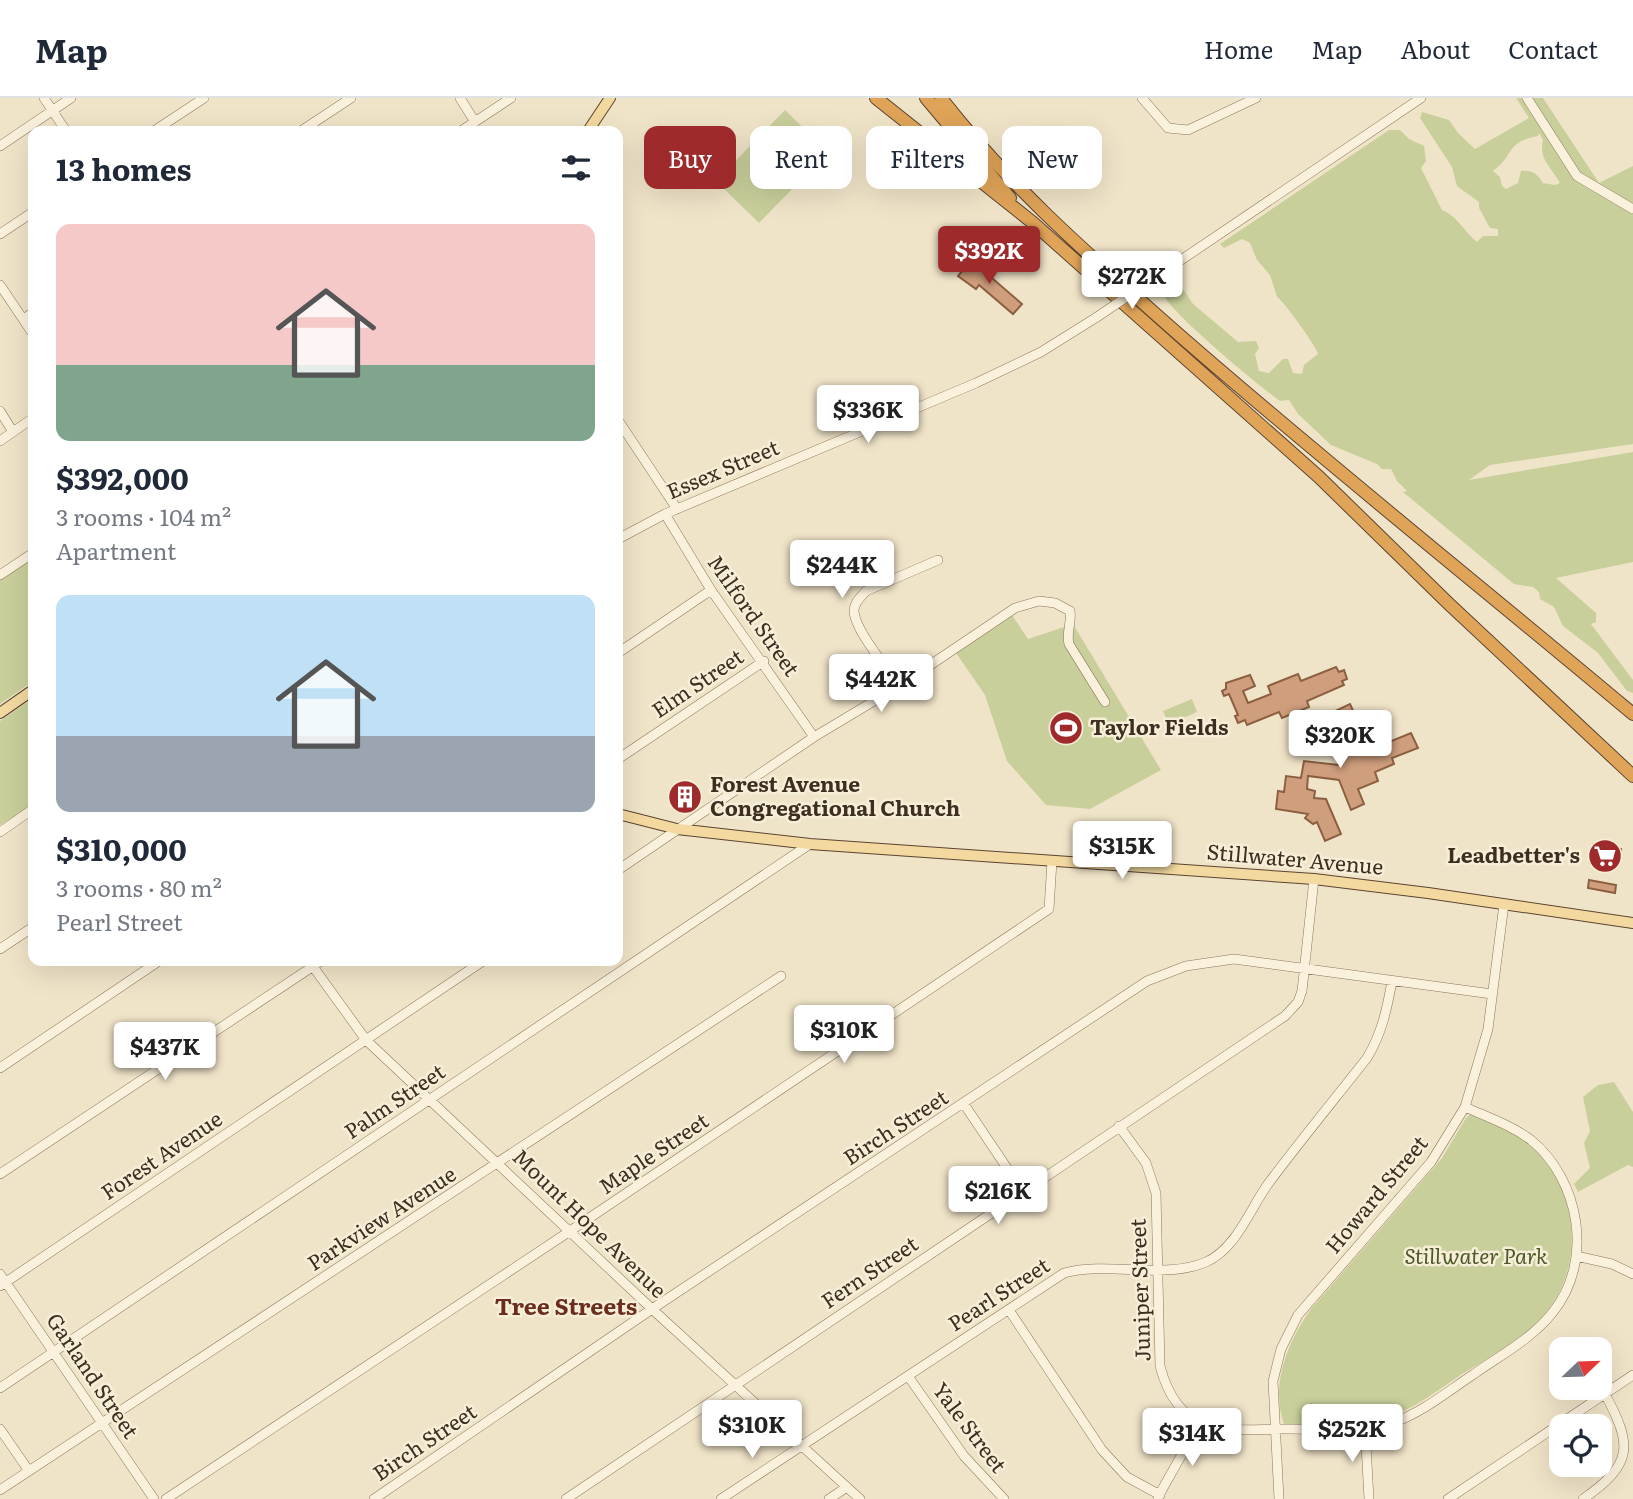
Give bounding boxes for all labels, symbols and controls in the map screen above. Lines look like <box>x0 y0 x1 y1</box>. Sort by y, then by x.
text: Map <box>35 24 108 73</box>
text: Home <box>1204 31 1273 66</box>
text: Map <box>1311 31 1362 66</box>
text: About <box>1400 31 1470 66</box>
text: Contact <box>1508 31 1598 66</box>
chip: Buy <box>644 126 736 189</box>
chip: Rent <box>750 126 852 189</box>
chip: Filters <box>866 126 988 189</box>
chip: New <box>1002 126 1102 189</box>
text: 13 homes <box>56 146 192 190</box>
icon: filters <box>557 149 595 187</box>
pin: $392K <box>940 226 1038 286</box>
text: $392K <box>954 232 1024 266</box>
pin: $272K <box>1083 252 1181 311</box>
text: $272K <box>1098 257 1166 291</box>
icon: home <box>263 270 389 396</box>
pin: $336K <box>819 386 917 445</box>
text: $336K <box>833 391 903 425</box>
street label: Essex Street <box>661 430 784 505</box>
text: $392,000 <box>56 455 189 499</box>
text: 3 rooms · 104 m² <box>56 499 231 533</box>
text: Apartment <box>56 533 176 567</box>
pin: $244K <box>793 540 891 600</box>
text: $244K <box>806 546 878 580</box>
street label: Milford Street <box>702 548 809 682</box>
street label: Elm Street <box>644 639 749 724</box>
icon: home <box>263 641 389 767</box>
pin: $442K <box>832 654 930 714</box>
text: $442K <box>845 660 917 694</box>
sports icon: Taylor Fields <box>1047 709 1085 747</box>
place label: Taylor Fields <box>1090 710 1229 741</box>
pin: $320K <box>1291 710 1389 770</box>
text: $320K <box>1305 716 1375 750</box>
place label: Forest Avenue Congregational Church <box>710 767 960 822</box>
building icon: Forest Avenue Congregational Church <box>666 778 704 816</box>
pin: $315K <box>1073 822 1171 881</box>
text: $310,000 <box>56 826 187 870</box>
text: $315K <box>1089 827 1155 861</box>
street label: Stillwater Avenue <box>1206 834 1385 881</box>
supermarket icon: Leadbetter's <box>1586 837 1624 875</box>
place label: Leadbetter's <box>1447 838 1580 869</box>
text: 3 rooms · 80 m² <box>56 870 222 904</box>
text: Pearl Street <box>56 904 182 938</box>
pin: $310K <box>795 1006 893 1065</box>
text: $310K <box>810 1011 878 1045</box>
pin: $437K <box>116 1023 214 1082</box>
text: $437K <box>130 1028 200 1062</box>
street label: Palm Street <box>337 1054 451 1145</box>
street label: Birch Street <box>836 1080 953 1171</box>
street label: Forest Avenue <box>94 1102 227 1206</box>
street label: Maple Street <box>592 1103 714 1200</box>
street label: Howard Street <box>1317 1127 1434 1259</box>
street label: Mount Hope Avenue <box>507 1140 675 1304</box>
street label: Parkview Avenue <box>300 1157 461 1277</box>
pin: $216K <box>949 1166 1047 1226</box>
text: $216K <box>964 1172 1032 1206</box>
street label: Juniper Street <box>1120 1218 1156 1362</box>
street label: Fern Street <box>814 1227 924 1315</box>
park label: Stillwater Park <box>1404 1239 1548 1270</box>
street label: Pearl Street <box>941 1248 1055 1337</box>
district label: Tree Streets <box>495 1288 637 1322</box>
street label: Garland Street <box>41 1306 148 1444</box>
north arrow <box>1549 1337 1612 1400</box>
map controls <box>1549 1337 1612 1477</box>
street label: Yale Street <box>927 1375 1016 1479</box>
street label: Birch Street <box>366 1394 482 1487</box>
pin: $310K <box>703 1400 801 1460</box>
pin: $252K <box>1303 1404 1401 1464</box>
text: $310K <box>718 1406 786 1440</box>
pin: $314K <box>1143 1408 1241 1468</box>
text: $252K <box>1318 1410 1386 1444</box>
text: $314K <box>1158 1414 1226 1448</box>
button: locate <box>1549 1414 1612 1477</box>

